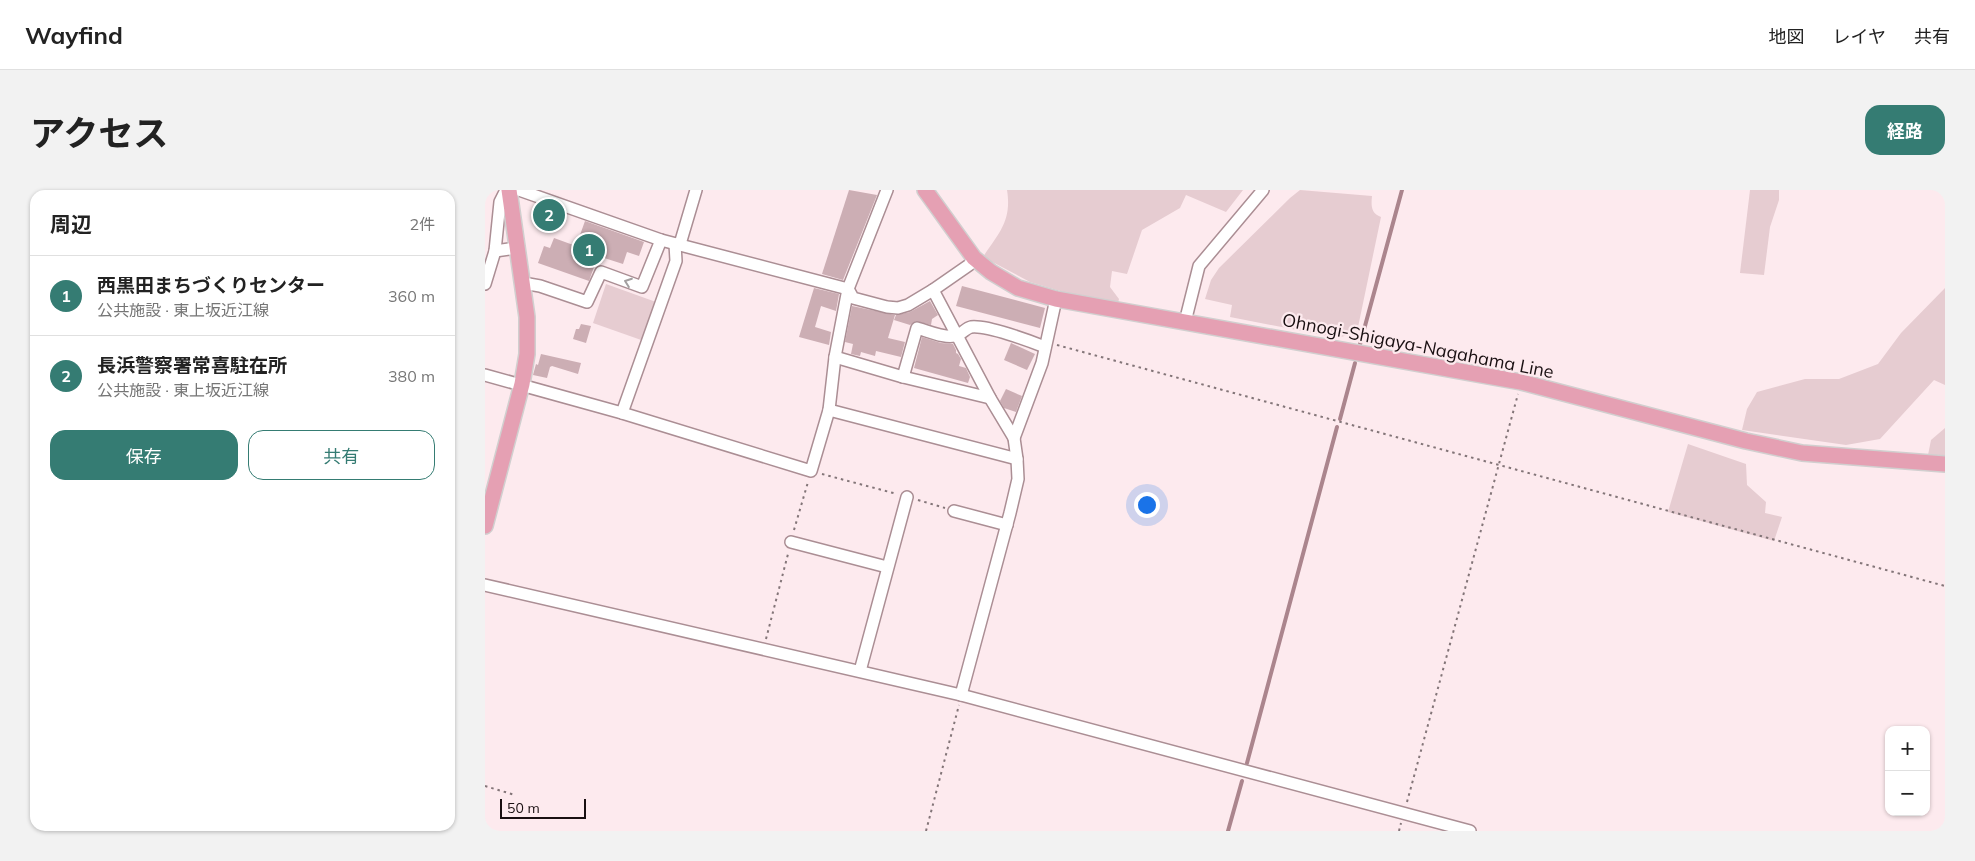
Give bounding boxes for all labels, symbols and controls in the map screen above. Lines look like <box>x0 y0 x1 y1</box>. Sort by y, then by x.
text: Wayfind <box>25 20 123 50</box>
text: 地図 <box>1769 25 1805 48</box>
text: レイヤ <box>1833 25 1886 48</box>
text: 共有 <box>1914 25 1950 48</box>
button: 経路 <box>1865 105 1945 155</box>
text: アクセス <box>30 111 168 155</box>
pin: 2 <box>533 196 565 234</box>
text: 周辺 <box>50 211 92 237</box>
text: 2件 <box>409 214 435 234</box>
pin: 1 <box>573 231 605 269</box>
text: 西黒田まちづくりセンター <box>97 273 325 297</box>
one-way arrow <box>624 278 632 288</box>
text: 1 <box>61 286 71 306</box>
text: 360 m <box>388 286 435 306</box>
text: 公共施設 · 東上坂近江線 <box>97 300 269 320</box>
street label: Ohnogi-Shigaya-Nagahama Line <box>1280 308 1556 383</box>
text: 長浜警察署常喜駐在所 <box>97 353 287 377</box>
text: 2 <box>61 366 71 386</box>
text: 380 m <box>388 366 435 386</box>
text: 公共施設 · 東上坂近江線 <box>97 380 269 400</box>
button: 保存 <box>50 430 238 480</box>
button: 共有 <box>248 430 435 480</box>
your location <box>1134 492 1160 518</box>
map controls <box>1885 726 1930 816</box>
button: + <box>1885 726 1930 771</box>
button: − <box>1885 771 1930 816</box>
scale bar <box>500 796 586 819</box>
text: 50 m <box>507 799 540 817</box>

